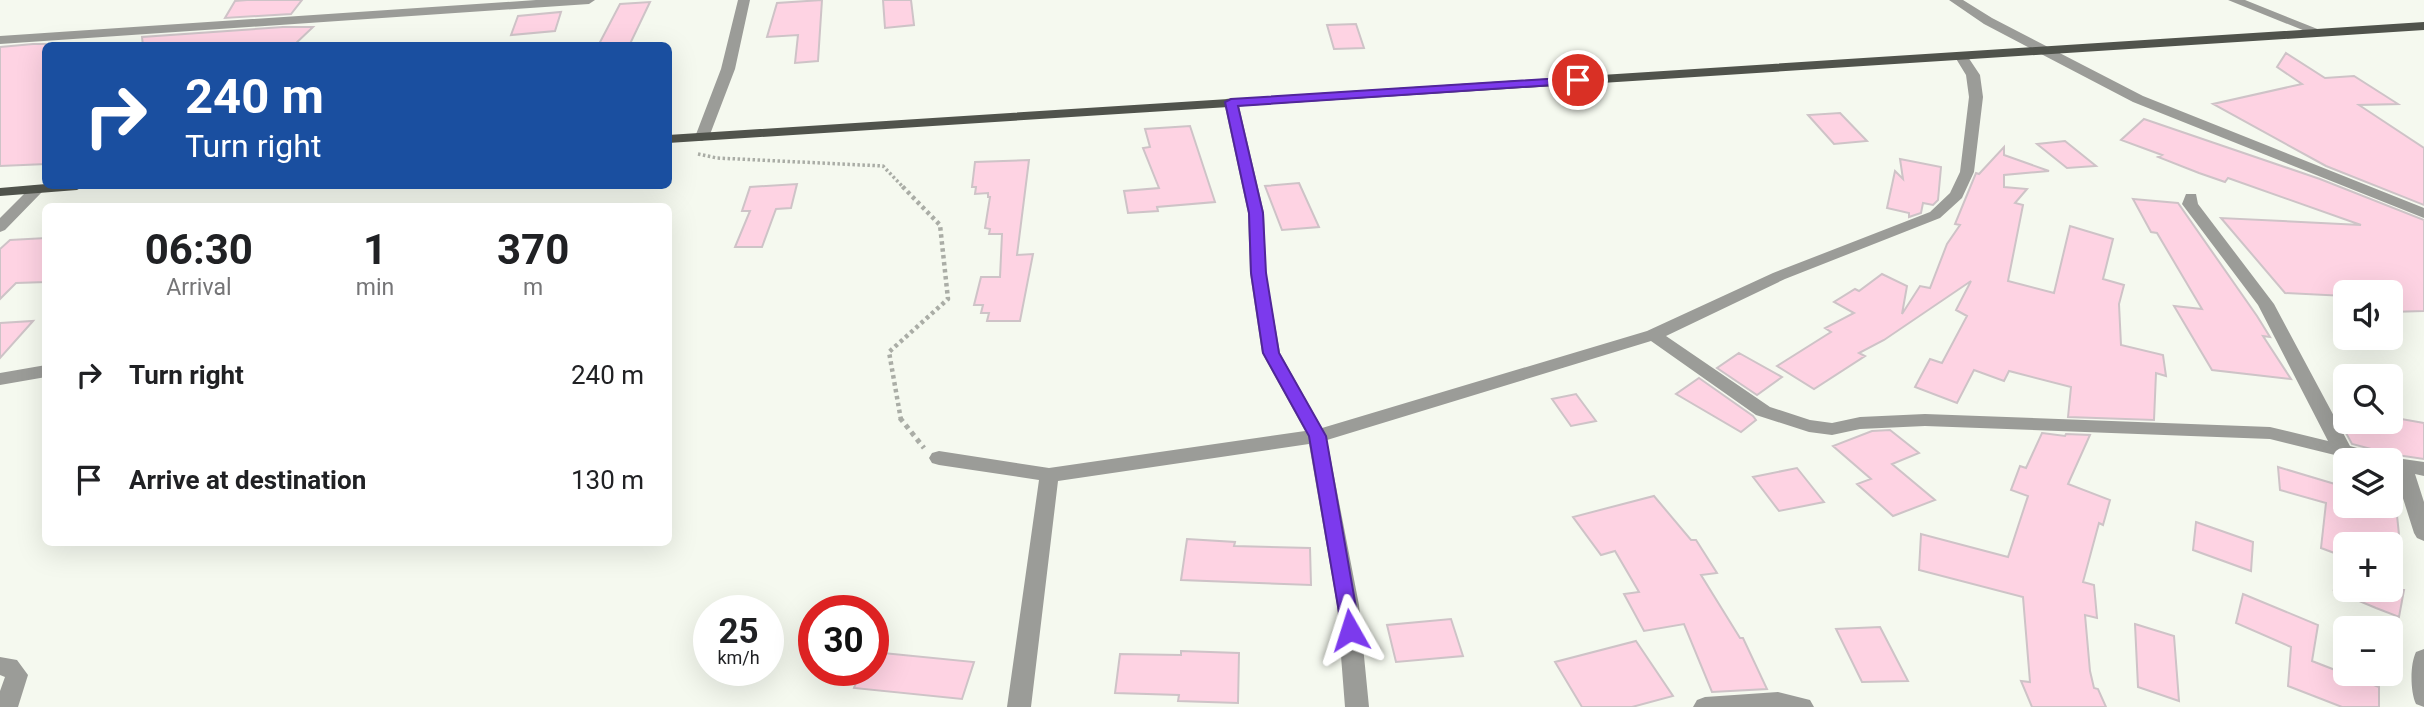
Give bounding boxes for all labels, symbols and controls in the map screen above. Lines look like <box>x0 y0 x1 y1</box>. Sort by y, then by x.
pin <box>1548 50 1608 110</box>
icon: arrive <box>1559 61 1597 99</box>
text: 240 m <box>185 68 324 125</box>
icon: right <box>70 70 161 161</box>
text: Turn right <box>185 127 321 165</box>
text: 06:30 <box>145 225 253 274</box>
text: 1 <box>363 225 387 274</box>
text: 370 <box>497 225 569 274</box>
text: Arrival <box>166 274 232 301</box>
text: min <box>356 274 394 301</box>
text: m <box>523 274 543 301</box>
map controls <box>2333 280 2403 686</box>
button: sound <box>2333 280 2403 350</box>
icon: right <box>70 356 108 394</box>
text: Turn right <box>129 360 244 390</box>
text: 240 m <box>571 360 644 390</box>
button: search <box>2333 364 2403 434</box>
button: layers <box>2333 448 2403 518</box>
icon: arrive <box>70 461 108 499</box>
text: Arrive at destination <box>129 465 366 495</box>
text: 130 m <box>571 465 644 495</box>
button: + <box>2333 532 2403 602</box>
position arrow <box>1313 593 1387 667</box>
speed limit sign: 30 <box>798 595 889 686</box>
text: 25 <box>718 611 759 652</box>
button: − <box>2333 616 2403 686</box>
text: km/h <box>717 647 760 668</box>

